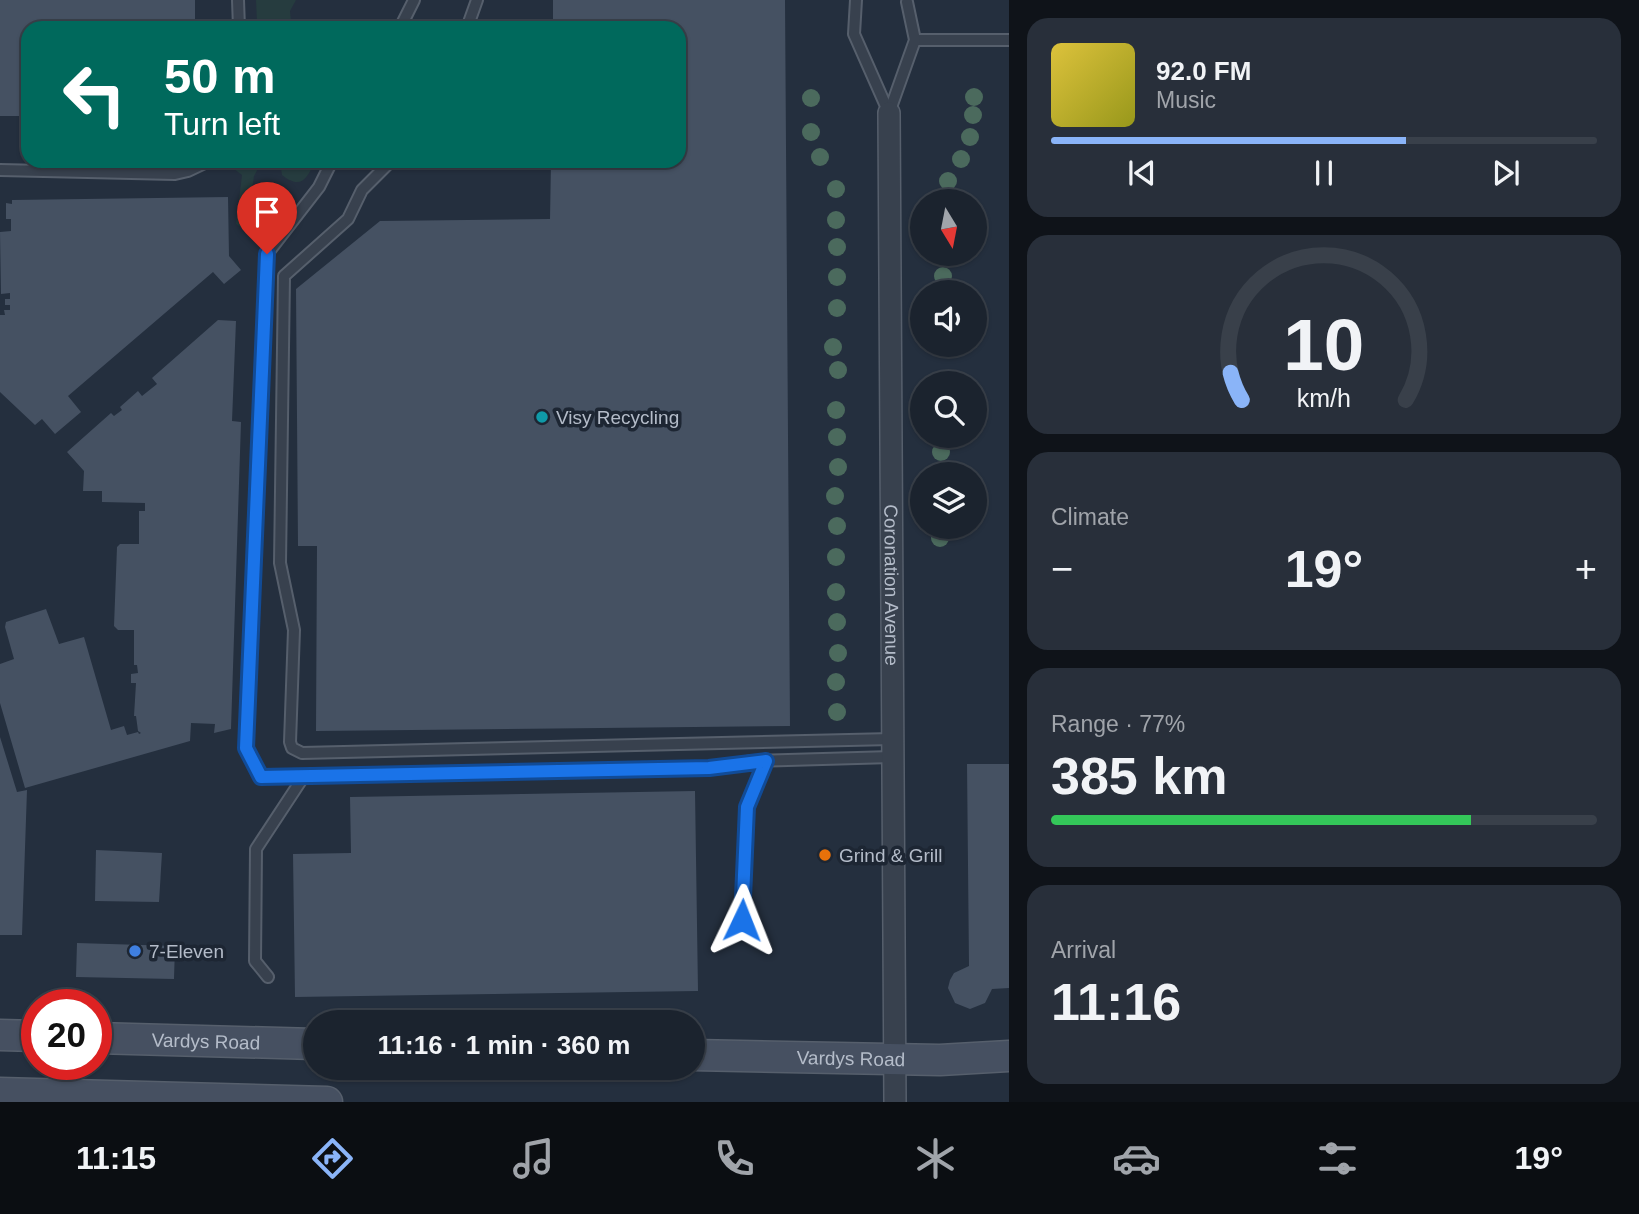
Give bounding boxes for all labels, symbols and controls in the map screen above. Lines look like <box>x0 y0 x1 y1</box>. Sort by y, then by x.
icon: left <box>49 49 140 140</box>
text: 50 m <box>164 49 276 103</box>
text: 92.0 FM <box>1156 56 1251 86</box>
text: Music <box>1156 87 1216 113</box>
text: Turn left <box>164 106 280 142</box>
icon: previous <box>1123 154 1161 192</box>
icon: pause <box>1305 154 1343 192</box>
icon: next <box>1487 154 1525 192</box>
pin <box>237 182 297 254</box>
north arrow <box>910 189 987 266</box>
map controls <box>910 189 987 539</box>
icon: arrive <box>248 193 286 231</box>
button: sound <box>910 280 987 357</box>
text: 10 <box>1284 305 1364 386</box>
button: search <box>910 371 987 448</box>
text: km/h <box>1297 384 1351 412</box>
place label: Visy Recycling <box>556 407 679 428</box>
marker: Visy Recycling <box>534 409 550 425</box>
button: layers <box>910 462 987 539</box>
street label: Coronation Avenue <box>880 504 902 666</box>
text: Climate <box>1051 504 1129 530</box>
text: 19° <box>1285 540 1363 598</box>
text: − <box>1051 548 1073 590</box>
text: + <box>1575 548 1597 590</box>
text: Range · 77% <box>1051 711 1185 737</box>
text: 385 km <box>1051 747 1227 805</box>
place label: Grind & Grill <box>839 845 942 866</box>
marker: Grind & Grill <box>817 847 833 863</box>
position arrow <box>705 883 779 957</box>
text: Arrival <box>1051 937 1116 963</box>
place label: 7-Eleven <box>149 941 224 962</box>
marker: 7-Eleven <box>127 943 143 959</box>
text: 11:16 <box>1051 973 1181 1031</box>
speed limit sign: 20 <box>21 989 112 1080</box>
street label: Vardys Road <box>151 1030 260 1053</box>
text: 11:16 · 1 min · 360 m <box>378 1030 630 1060</box>
street label: Vardys Road <box>797 1047 905 1070</box>
icon: directions <box>308 1134 357 1183</box>
icon: music <box>509 1134 558 1183</box>
icon: phone <box>710 1134 759 1183</box>
icon: climate <box>911 1134 960 1183</box>
icon: car <box>1112 1134 1161 1183</box>
icon: filters <box>1313 1134 1362 1183</box>
text: 11:15 <box>76 1140 156 1176</box>
text: 19° <box>1515 1140 1563 1176</box>

